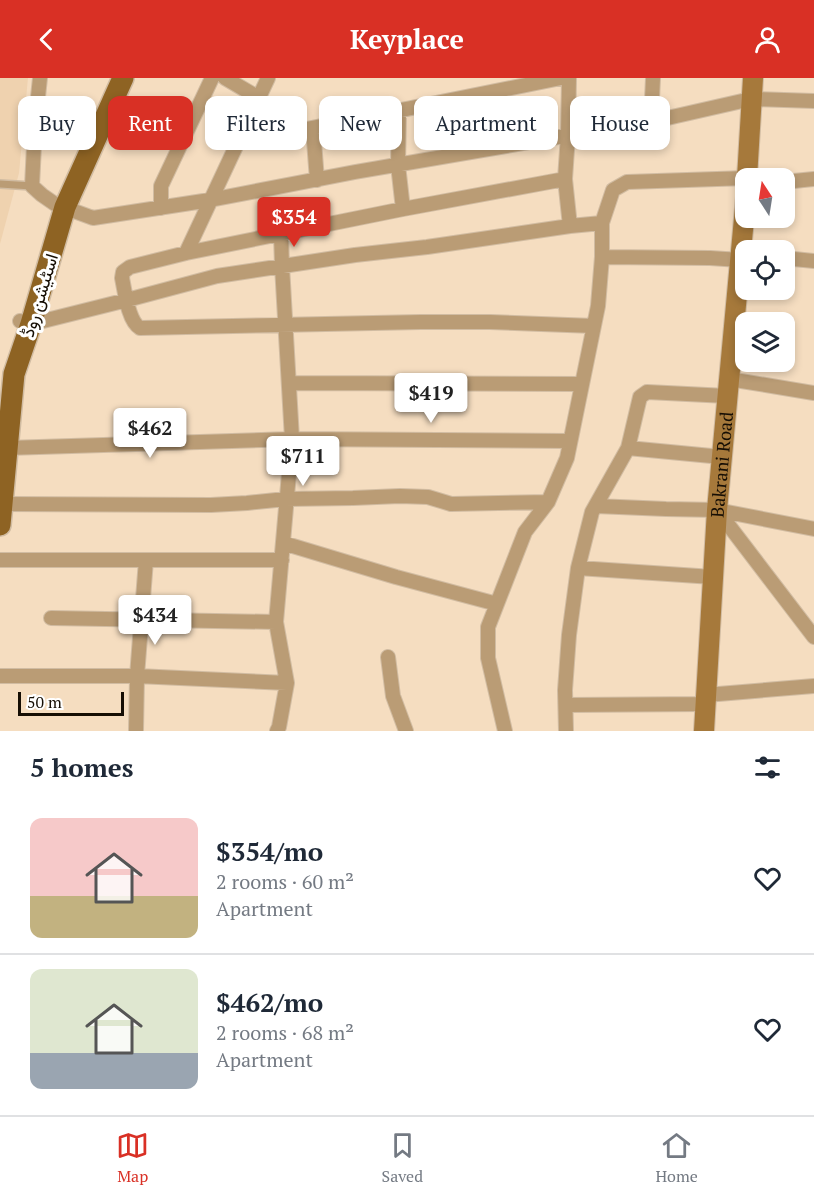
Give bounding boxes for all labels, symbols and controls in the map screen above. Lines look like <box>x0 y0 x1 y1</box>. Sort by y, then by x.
text: Keyplace <box>350 21 464 57</box>
icon: back <box>30 23 63 56</box>
icon: person <box>751 23 784 56</box>
chip: Buy <box>18 96 96 150</box>
chip: Rent <box>108 96 193 150</box>
chip: Filters <box>205 96 307 150</box>
chip: New <box>319 96 402 150</box>
chip: Apartment <box>414 96 558 150</box>
chip: House <box>570 96 670 150</box>
north arrow <box>735 168 795 228</box>
map controls <box>735 168 795 372</box>
pin: $354 <box>258 197 330 248</box>
text: $354 <box>271 203 317 230</box>
button: locate <box>735 240 795 300</box>
street label: اسٹیشن روڈ <box>15 250 63 340</box>
button: layers <box>735 312 795 372</box>
pin: $419 <box>395 373 467 424</box>
text: $419 <box>408 379 454 406</box>
pin: $462 <box>114 408 186 459</box>
street label: Bakrani Road <box>705 411 738 518</box>
text: $462 <box>127 414 173 441</box>
pin: $711 <box>267 436 339 487</box>
text: $711 <box>280 442 326 469</box>
pin: $434 <box>119 595 191 646</box>
text: $434 <box>132 601 178 628</box>
scale bar <box>18 689 124 716</box>
text: 50 m <box>27 691 62 713</box>
text: 5 homes <box>30 750 134 784</box>
icon: filters <box>751 751 784 784</box>
text: $354/mo <box>216 834 323 868</box>
icon: home <box>78 842 150 914</box>
icon: heart <box>751 862 784 895</box>
text: 2 rooms · 60 m² <box>216 868 354 895</box>
text: Apartment <box>216 895 313 922</box>
text: $462/mo <box>216 985 323 1019</box>
icon: home <box>78 993 150 1065</box>
icon: heart <box>751 1013 784 1046</box>
text: 2 rooms · 68 m² <box>216 1019 354 1046</box>
text: Apartment <box>216 1046 313 1073</box>
tab: Map <box>116 1129 149 1187</box>
tab: Saved <box>382 1129 423 1187</box>
tab: Home <box>655 1129 698 1187</box>

